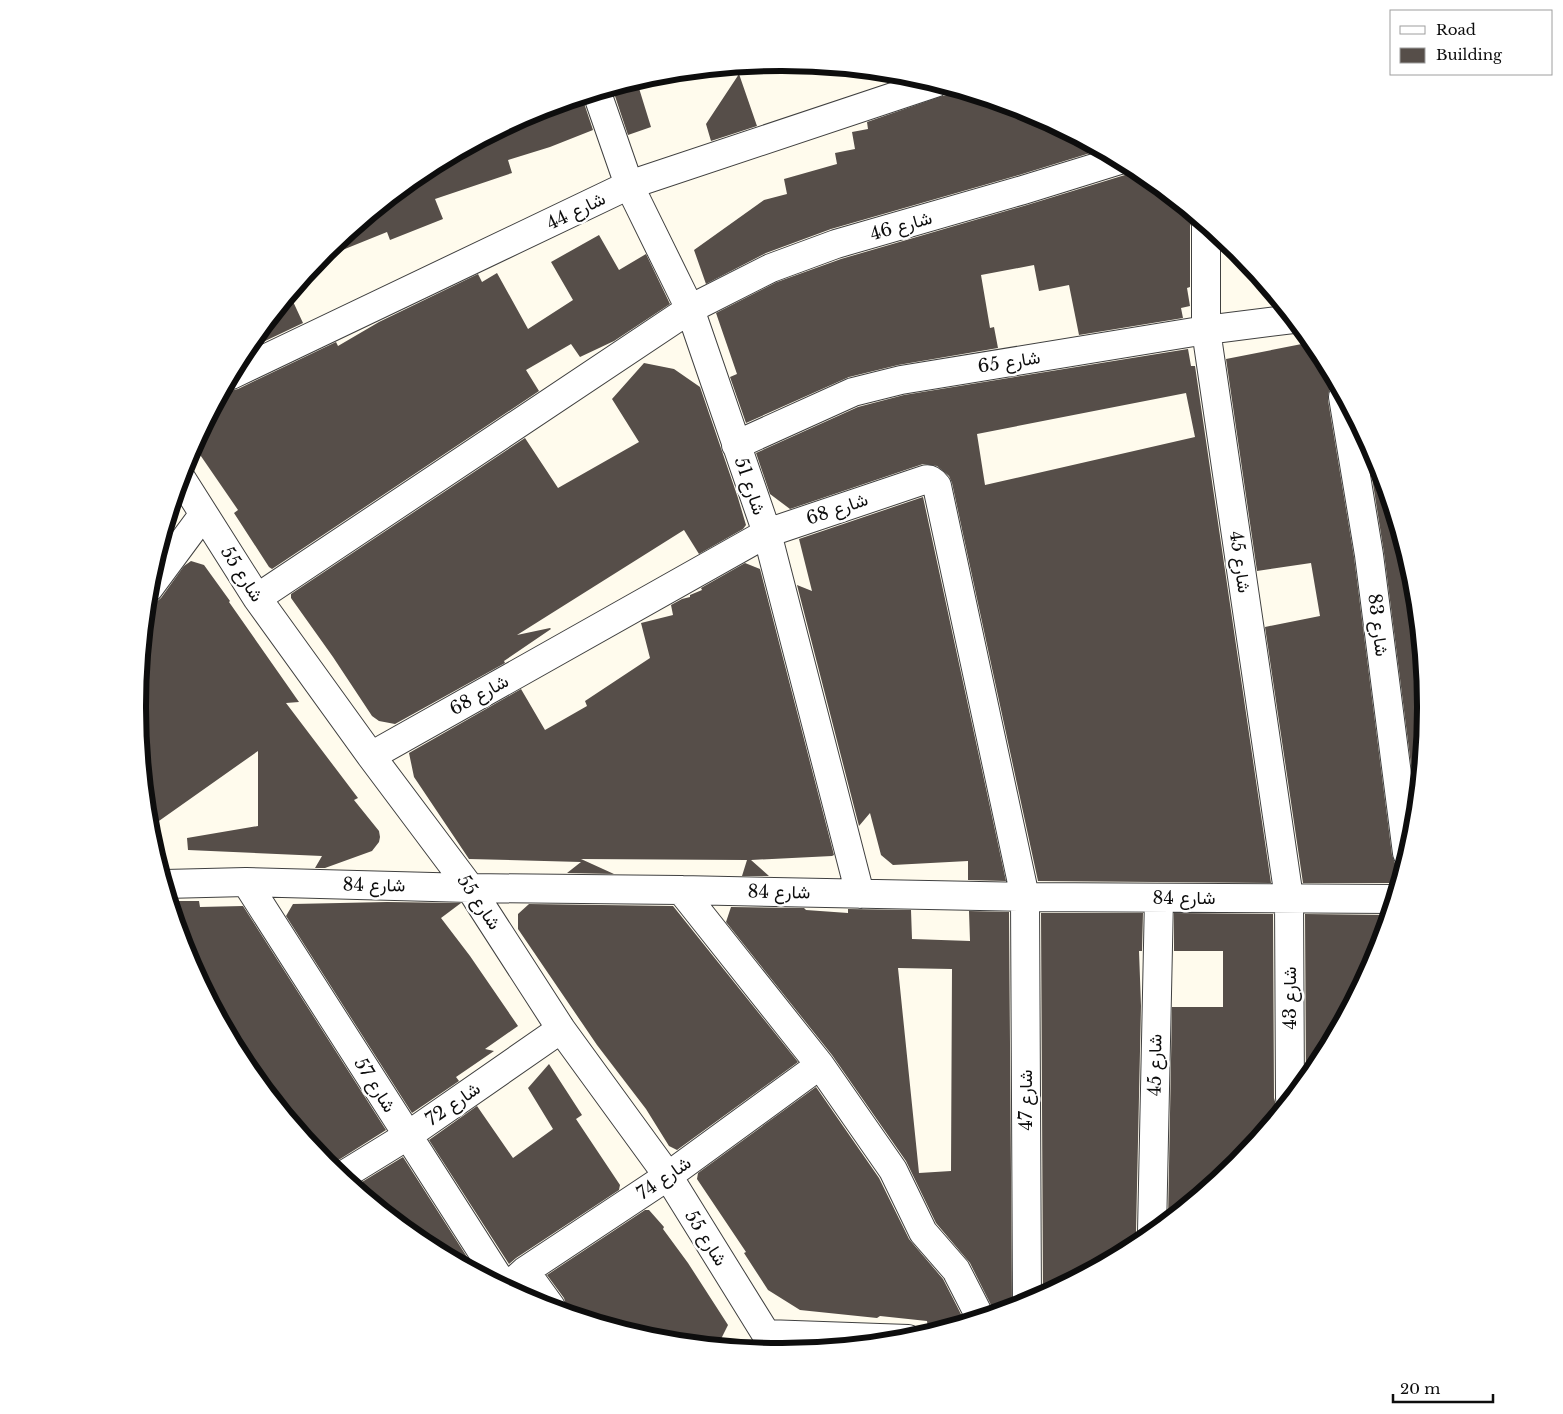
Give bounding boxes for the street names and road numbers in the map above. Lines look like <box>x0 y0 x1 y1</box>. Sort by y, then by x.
street label: شارع 44 <box>543 187 609 235</box>
street label: شارع 46 <box>867 207 935 246</box>
street label: شارع 65 <box>976 346 1042 379</box>
street label: شارع 51 <box>729 454 770 518</box>
street label: شارع 68 <box>803 488 871 531</box>
street label: شارع 45 <box>1224 530 1255 594</box>
street label: شارع 55 <box>215 542 268 606</box>
street label: شارع 83 <box>1362 592 1393 658</box>
street label: شارع 68 <box>446 670 513 721</box>
street label: شارع 55 <box>452 870 505 934</box>
street label: شارع 84 <box>342 873 406 898</box>
street label: شارع 84 <box>747 880 811 905</box>
street label: شارع 84 <box>1153 887 1215 910</box>
street label: شارع 43 <box>1279 967 1302 1030</box>
street label: شارع 45 <box>1143 1034 1168 1096</box>
street label: شارع 57 <box>349 1053 400 1117</box>
street label: شارع 47 <box>1015 1070 1038 1130</box>
street label: شارع 72 <box>422 1077 485 1131</box>
street label: شارع 74 <box>633 1152 696 1205</box>
street label: شارع 55 <box>679 1206 732 1271</box>

